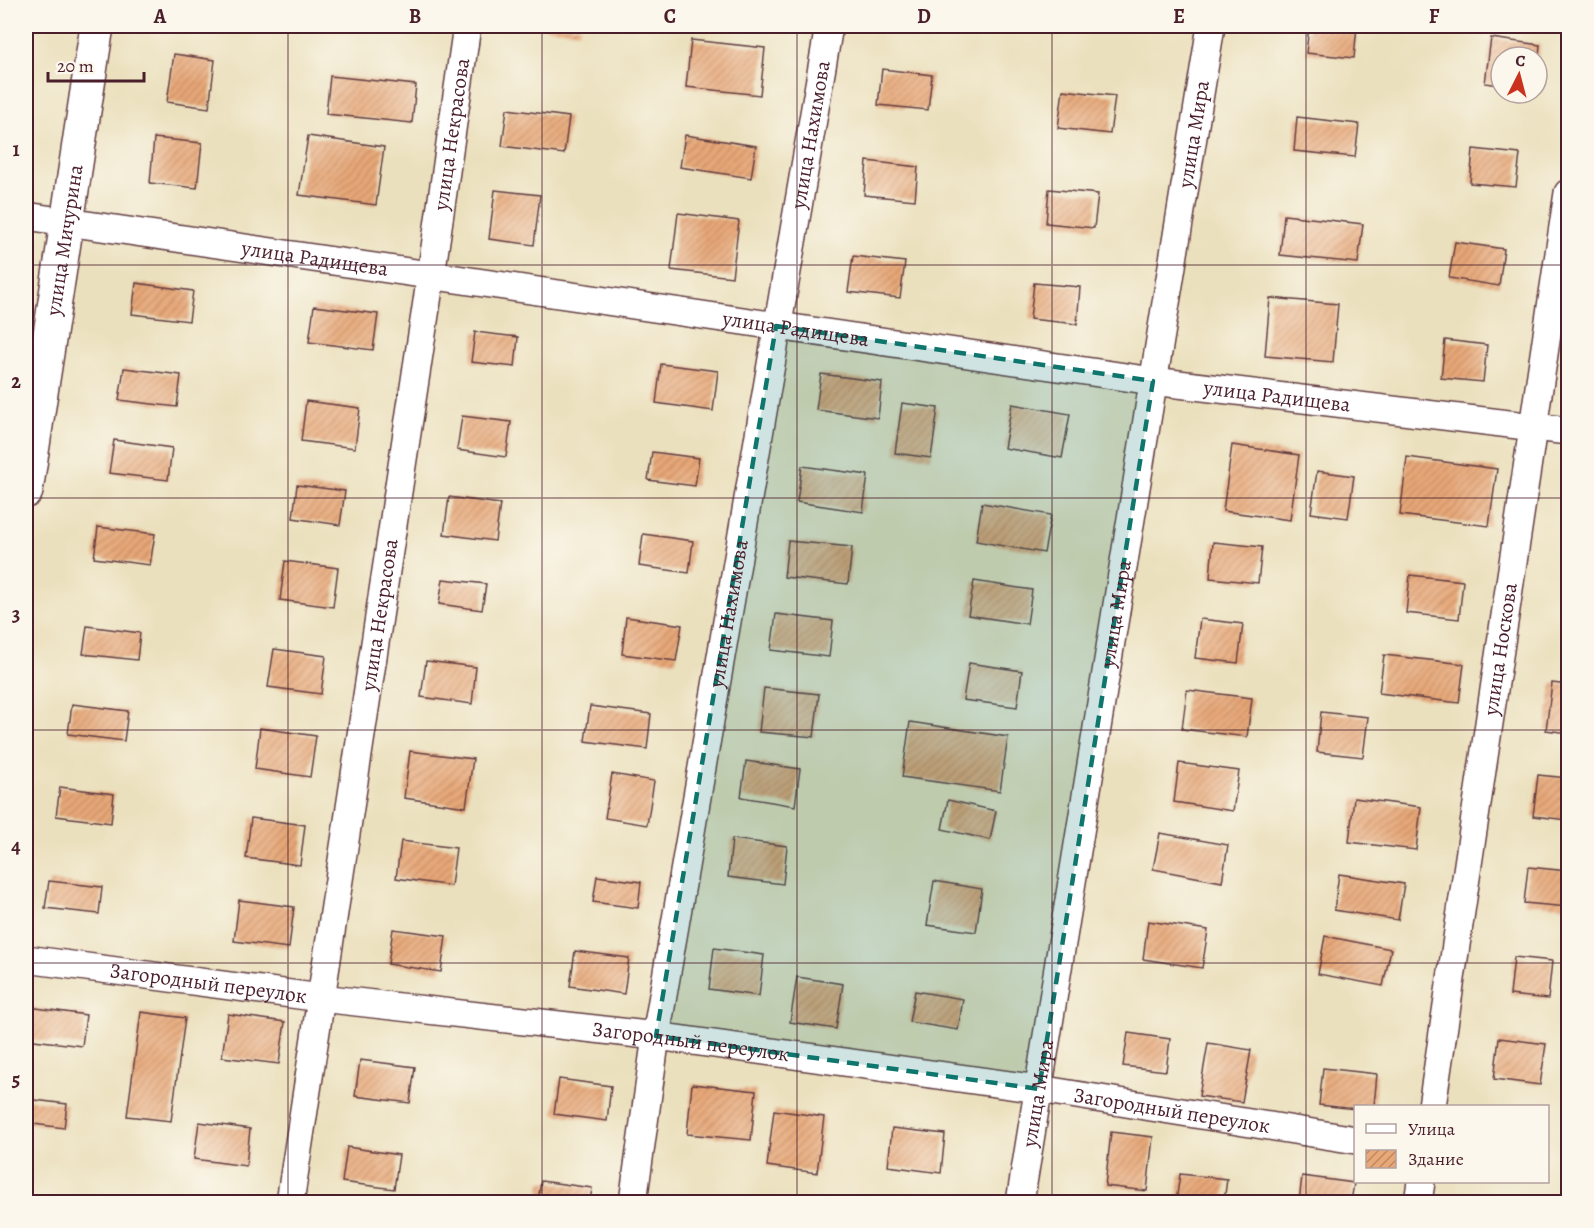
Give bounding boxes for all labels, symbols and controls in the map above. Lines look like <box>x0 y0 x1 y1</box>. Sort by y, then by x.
text: A <box>153 3 167 30</box>
text: B <box>409 3 421 30</box>
text: C <box>664 3 676 30</box>
text: D <box>917 3 931 30</box>
text: E <box>1173 3 1185 30</box>
text: F <box>1429 3 1440 30</box>
scale bar <box>48 45 144 83</box>
north arrow <box>1489 45 1549 105</box>
text: С <box>1514 50 1527 73</box>
text: 20 m <box>57 54 94 78</box>
street label: улица Некрасова <box>426 56 476 213</box>
street label: улица Нахимова <box>784 58 837 212</box>
street label: улица Мира <box>1171 78 1216 191</box>
text: 1 <box>12 136 20 163</box>
street label: улица Мичурина <box>39 162 90 318</box>
street label: улица Радищева <box>239 234 390 283</box>
street label: улица Радищева <box>720 304 871 353</box>
text: 2 <box>11 368 21 395</box>
street label: улица Радищева <box>1201 373 1352 419</box>
street label: улица Некрасова <box>354 536 405 694</box>
street label: улица Нахимова <box>702 537 755 691</box>
street label: улица Мира <box>1093 558 1138 670</box>
street label: улица Носкова <box>1476 581 1524 718</box>
text: 3 <box>12 601 20 628</box>
text: 4 <box>11 833 21 860</box>
street label: Загородный переулок <box>108 956 309 1010</box>
street label: Загородный переулок <box>591 1015 791 1068</box>
street label: улица Мира <box>1015 1037 1060 1150</box>
text: 5 <box>12 1066 20 1093</box>
street label: Загородный переулок <box>1072 1081 1272 1140</box>
legend <box>1354 1105 1549 1183</box>
text: Улица <box>1408 1117 1456 1141</box>
text: Здание <box>1408 1147 1464 1171</box>

